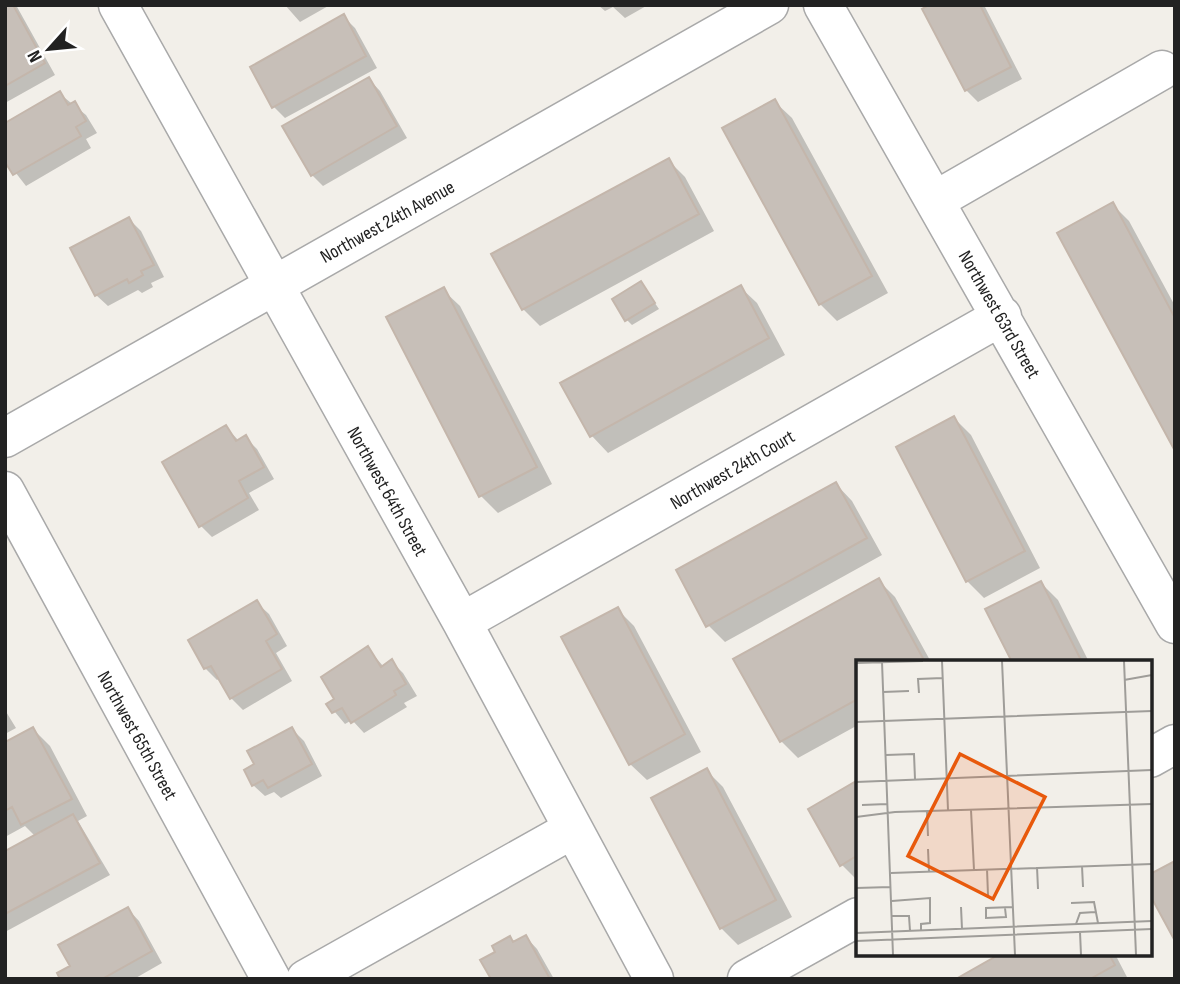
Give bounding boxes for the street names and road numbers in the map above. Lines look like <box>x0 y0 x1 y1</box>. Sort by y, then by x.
street label: Northwest 24th Avenue <box>317 176 459 269</box>
street label: Northwest 63rd Street <box>953 247 1045 383</box>
street label: Northwest 64th Street <box>342 423 432 561</box>
street label: Northwest 24th Court <box>666 425 799 515</box>
street label: Northwest 65th Street <box>92 667 182 804</box>

